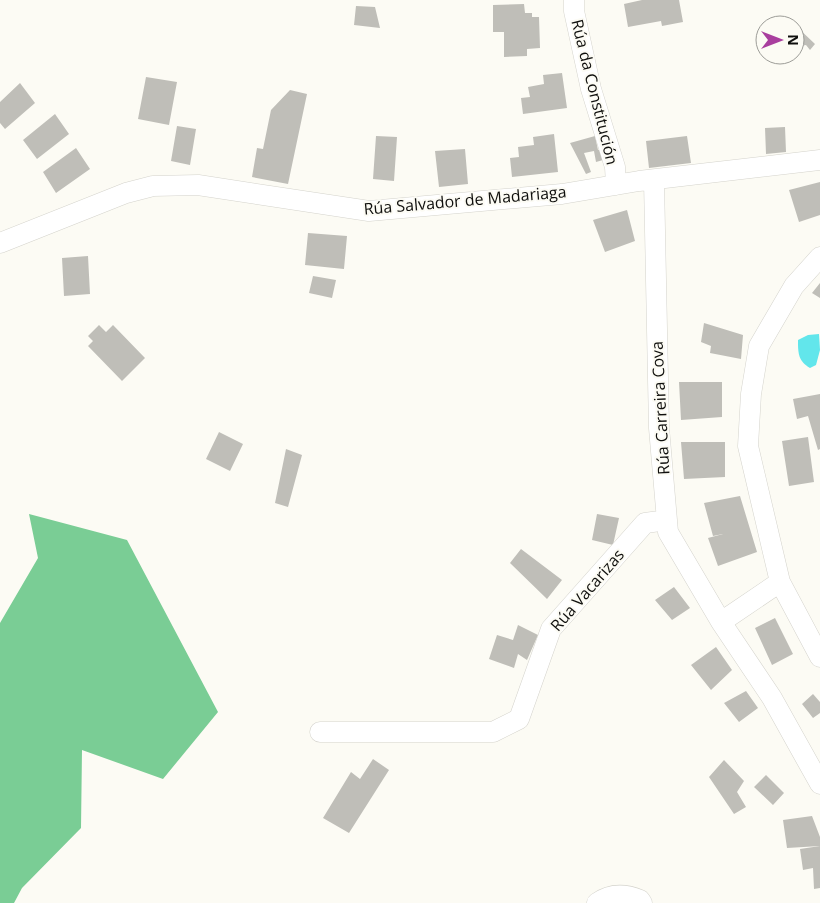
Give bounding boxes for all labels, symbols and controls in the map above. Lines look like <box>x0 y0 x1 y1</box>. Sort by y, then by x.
north arrow <box>755 15 805 65</box>
street label: Rúa da Constitución <box>566 17 624 167</box>
text: N <box>784 34 803 46</box>
street label: Rúa Salvador de Madariaga <box>363 180 567 220</box>
street label: Rúa Carreira Cova <box>646 341 674 475</box>
street label: Rúa Vacarizas <box>545 544 629 636</box>

